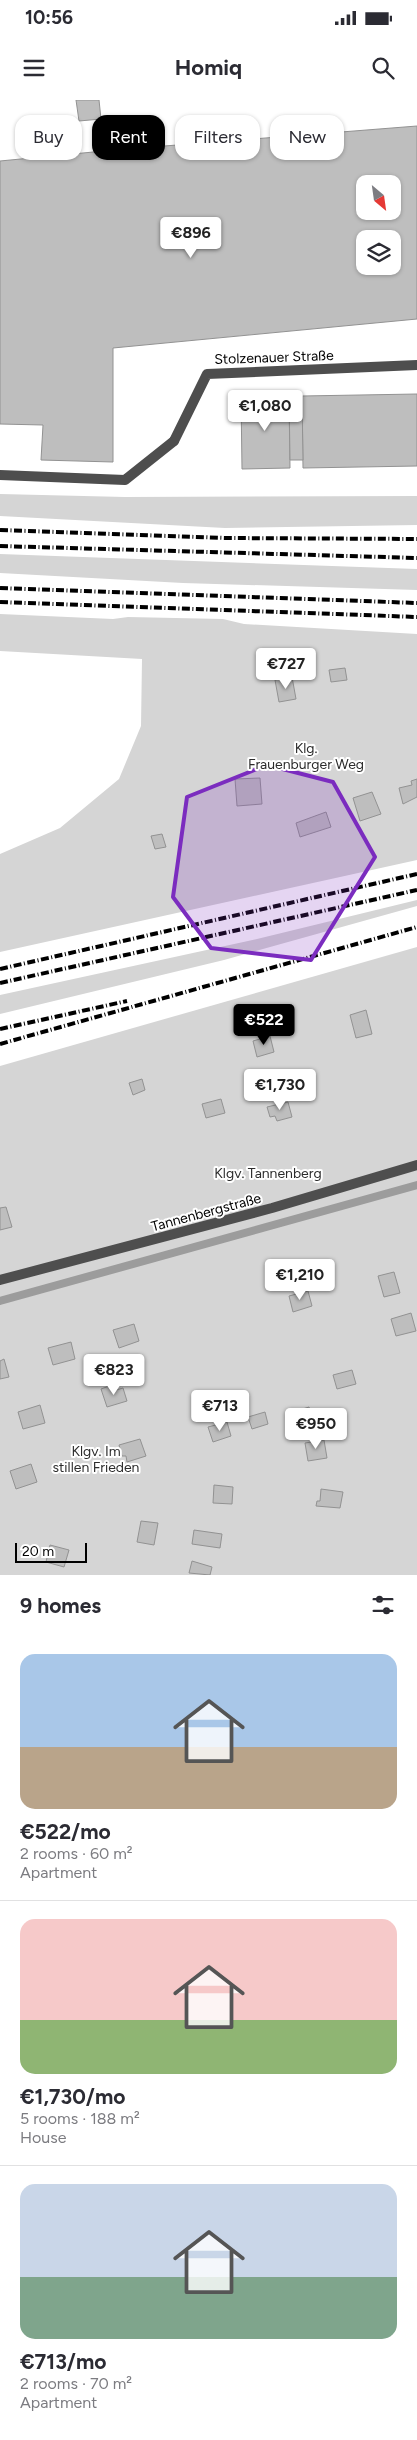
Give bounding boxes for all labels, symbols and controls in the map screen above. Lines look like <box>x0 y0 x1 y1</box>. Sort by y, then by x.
text: 10:56 <box>25 6 73 29</box>
icon: menu <box>20 54 48 82</box>
text: Homiq <box>175 54 242 81</box>
icon: search <box>369 54 397 82</box>
chip: Buy <box>15 115 82 160</box>
chip: Rent <box>92 115 165 160</box>
chip: Filters <box>175 115 260 160</box>
chip: New <box>270 115 344 160</box>
north arrow <box>356 175 401 220</box>
map controls <box>356 175 401 275</box>
pin: €896 <box>161 216 221 259</box>
text: €896 <box>171 223 211 242</box>
button: layers <box>356 230 401 275</box>
street label: Stolzenauer Straße <box>214 347 334 368</box>
pin: €1,080 <box>224 390 306 432</box>
text: €1,080 <box>239 396 291 415</box>
pin: €727 <box>256 648 316 690</box>
text: €727 <box>267 654 305 673</box>
park label: Klg. Frauenburger Weg <box>248 740 364 773</box>
pin: €522 <box>234 1004 294 1046</box>
text: €522 <box>245 1010 283 1029</box>
pin: €1,730 <box>239 1068 321 1111</box>
text: €1,730 <box>255 1075 305 1094</box>
park label: Klgv. Tannenberg <box>214 1165 322 1182</box>
street label: Tannenbergstraße <box>149 1190 263 1235</box>
pin: €1,210 <box>259 1258 341 1301</box>
text: €1,210 <box>276 1265 324 1284</box>
pin: €823 <box>84 1354 144 1396</box>
text: €823 <box>94 1360 134 1379</box>
pin: €713 <box>190 1390 250 1432</box>
text: €713 <box>202 1396 238 1415</box>
pin: €950 <box>286 1408 346 1450</box>
text: €950 <box>296 1414 336 1433</box>
park label: Klgv. Im stillen Frieden <box>53 1443 140 1476</box>
scale bar <box>15 1540 88 1563</box>
text: 20 m <box>22 1543 54 1560</box>
icon: filters <box>369 1591 397 1619</box>
text: 9 homes <box>20 1593 101 1618</box>
icon: home <box>164 1686 254 1776</box>
text: €522/mo <box>20 1819 111 1844</box>
text: 2 rooms · 60 m² <box>20 1844 133 1863</box>
text: Apartment <box>20 1863 97 1882</box>
icon: home <box>164 1952 254 2042</box>
text: €1,730/mo <box>20 2084 125 2109</box>
text: 5 rooms · 188 m² <box>20 2109 140 2128</box>
text: House <box>20 2128 66 2147</box>
icon: home <box>164 2217 254 2307</box>
text: €713/mo <box>20 2349 106 2374</box>
text: 2 rooms · 70 m² <box>20 2374 132 2393</box>
text: Apartment <box>20 2393 97 2412</box>

